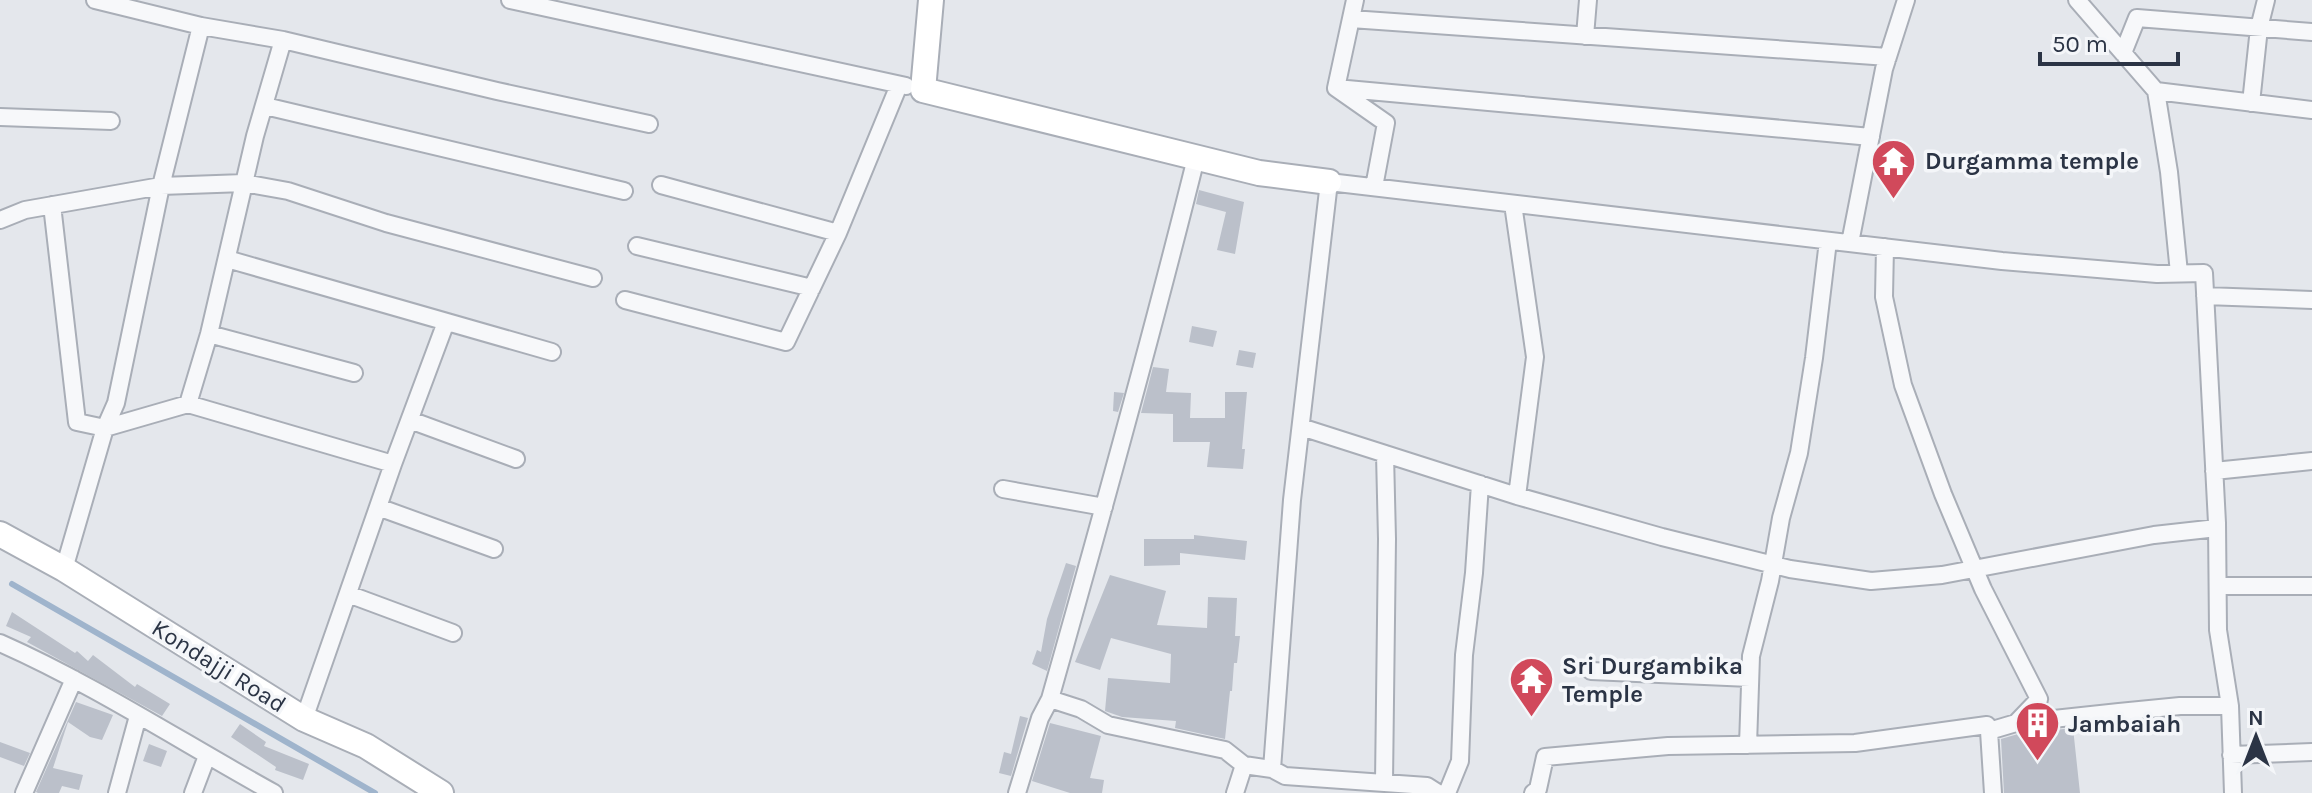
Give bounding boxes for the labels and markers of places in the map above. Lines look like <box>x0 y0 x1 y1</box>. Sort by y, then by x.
temple icon: Durgamma temple <box>1870 137 1918 200</box>
place label: Durgamma temple <box>1925 147 2139 175</box>
place label: Sri Durgambika Temple <box>1562 652 1743 708</box>
temple icon: Sri Durgambika Temple <box>1507 656 1555 719</box>
building icon: Jambaiah <box>2013 700 2061 763</box>
place label: Jambaiah <box>2068 710 2181 738</box>

